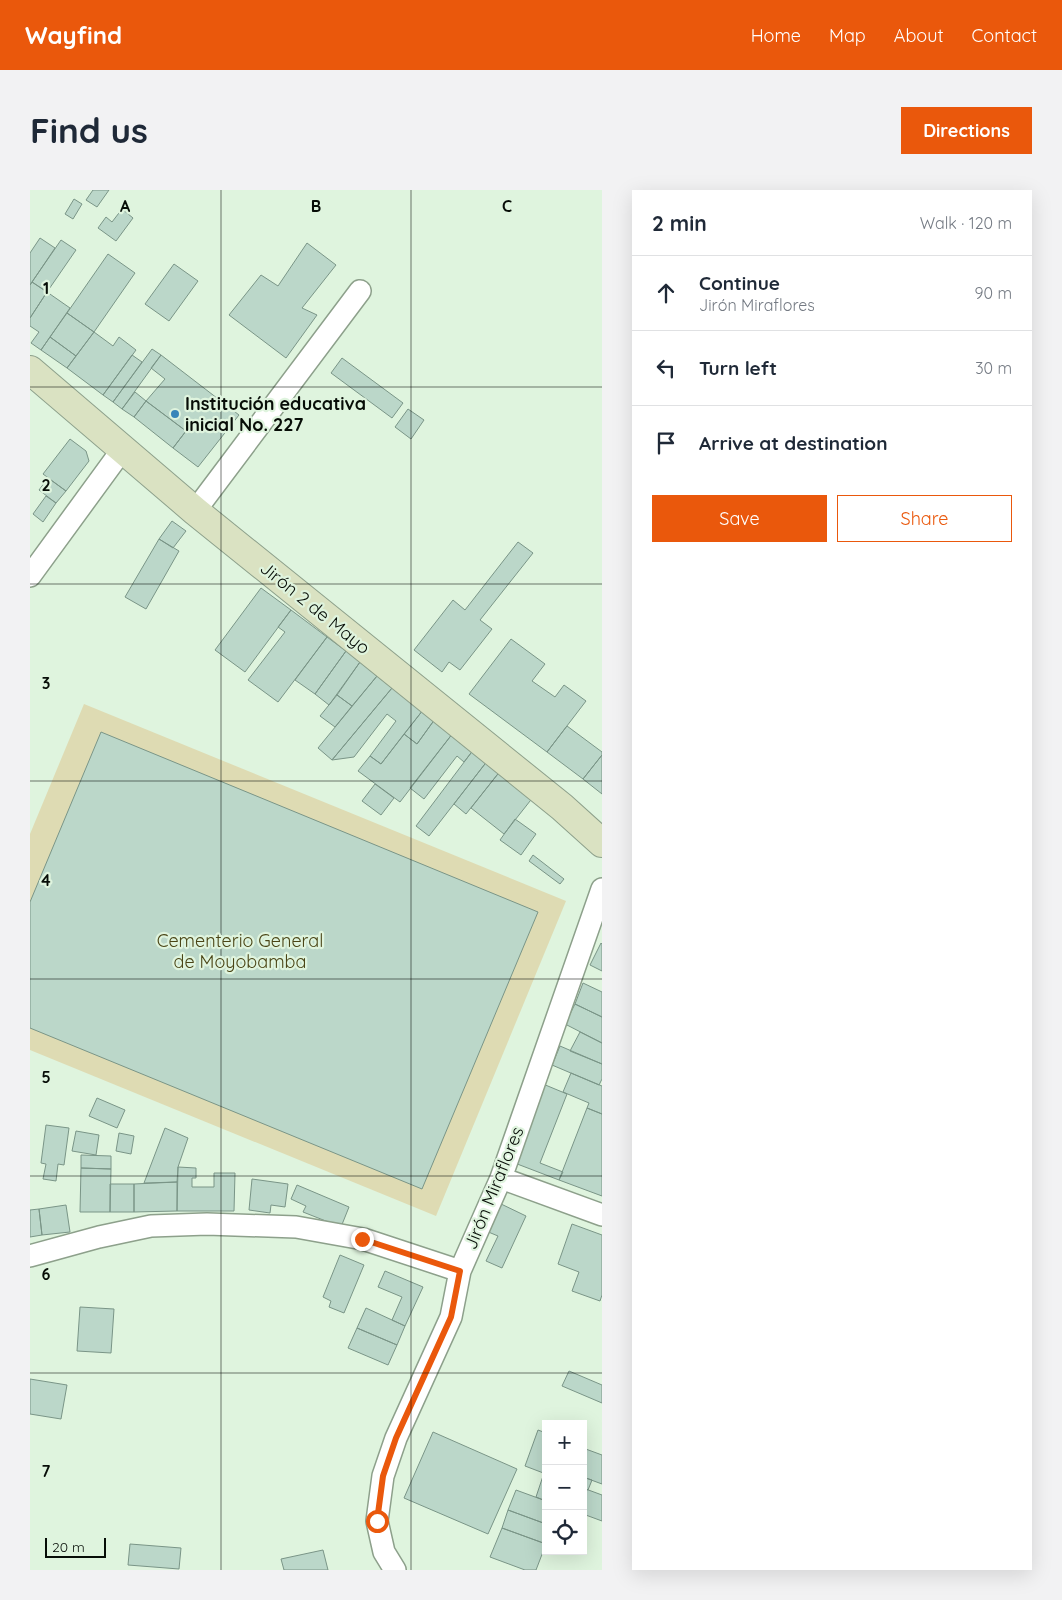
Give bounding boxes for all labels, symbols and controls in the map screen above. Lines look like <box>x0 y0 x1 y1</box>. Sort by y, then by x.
text: Wayfind <box>25 20 122 50</box>
text: Home <box>751 24 801 47</box>
text: Map <box>829 24 866 47</box>
text: About <box>894 24 944 47</box>
text: Contact <box>972 24 1037 47</box>
button: Directions <box>901 107 1032 154</box>
text: Find us <box>30 108 148 152</box>
text: A <box>120 196 131 216</box>
text: B <box>311 196 321 216</box>
text: C <box>502 196 512 216</box>
text: 2 min <box>652 210 707 236</box>
text: Walk · 120 m <box>920 213 1012 233</box>
text: Continue <box>699 271 780 295</box>
text: 1 <box>43 278 49 298</box>
icon: ahead <box>652 279 680 307</box>
text: 90 m <box>975 283 1012 303</box>
text: Jirón Miraflores <box>699 295 815 315</box>
icon: left <box>652 354 680 382</box>
text: Turn left <box>699 356 777 380</box>
text: 30 m <box>975 358 1012 378</box>
place label: Institución educativa inicial No. 227 <box>185 392 366 436</box>
marker: Institución educativa inicial No. 227 <box>169 408 181 420</box>
icon: arrive <box>652 429 680 457</box>
text: Arrive at destination <box>699 431 888 455</box>
text: 2 <box>41 475 51 495</box>
button: Save <box>652 495 827 542</box>
button: Share <box>837 495 1012 542</box>
street label: Jirón 2 de Mayo <box>256 556 375 659</box>
text: 3 <box>42 673 50 693</box>
text: 4 <box>41 870 51 890</box>
park label: Cementerio General de Moyobamba <box>157 929 323 973</box>
text: 5 <box>41 1067 51 1087</box>
street label: Jirón Miraflores <box>458 1123 529 1253</box>
route end <box>351 1228 374 1251</box>
text: 6 <box>42 1264 51 1284</box>
map controls <box>542 1420 587 1555</box>
button: + <box>542 1420 587 1465</box>
text: 7 <box>42 1461 51 1481</box>
button: − <box>542 1465 587 1510</box>
route start <box>366 1510 389 1533</box>
button: locate <box>542 1510 587 1555</box>
scale bar <box>45 1535 106 1558</box>
text: 20 m <box>52 1538 85 1556</box>

